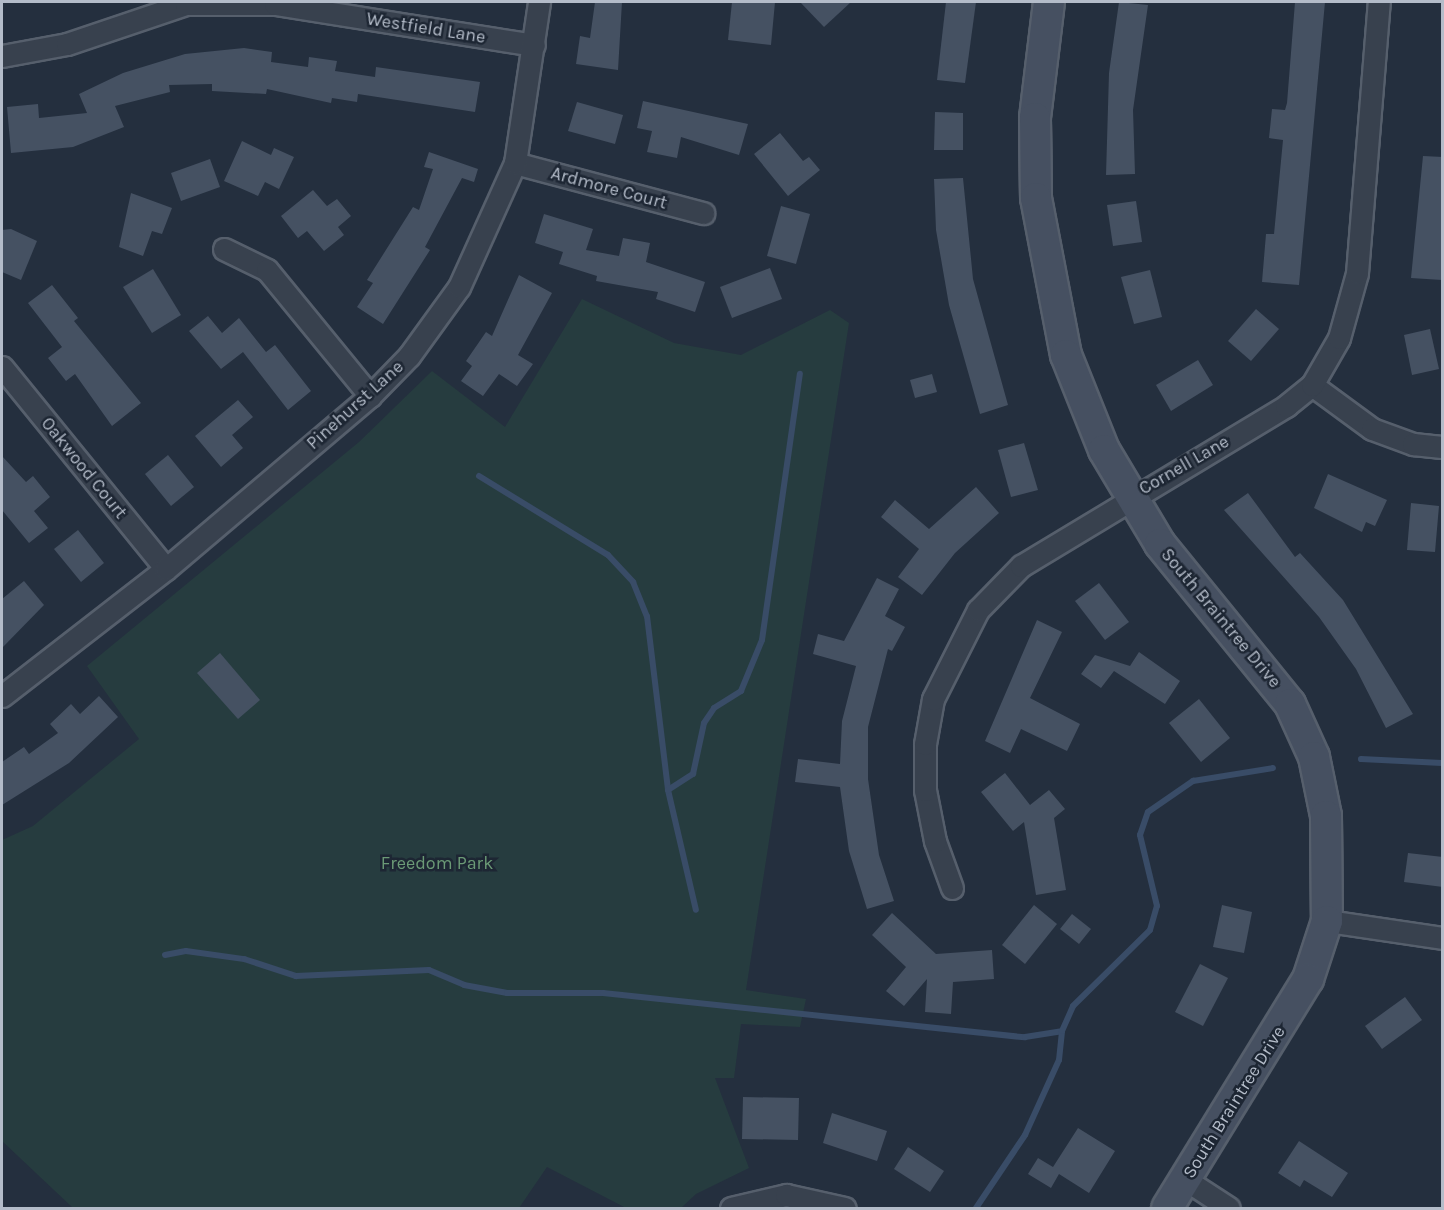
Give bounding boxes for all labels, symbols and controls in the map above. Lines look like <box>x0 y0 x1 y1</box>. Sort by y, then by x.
street label: Westfield Lane <box>365 8 487 48</box>
street label: Ardmore Court <box>549 162 669 214</box>
street label: Pinehurst Lane <box>302 356 408 454</box>
street label: Oakwood Court <box>36 413 132 523</box>
street label: Cornell Lane <box>1135 431 1233 499</box>
street label: South Braintree Drive <box>1156 544 1286 692</box>
park label: Freedom Park <box>381 852 493 874</box>
street label: South Braintree Drive <box>1178 1022 1290 1182</box>

